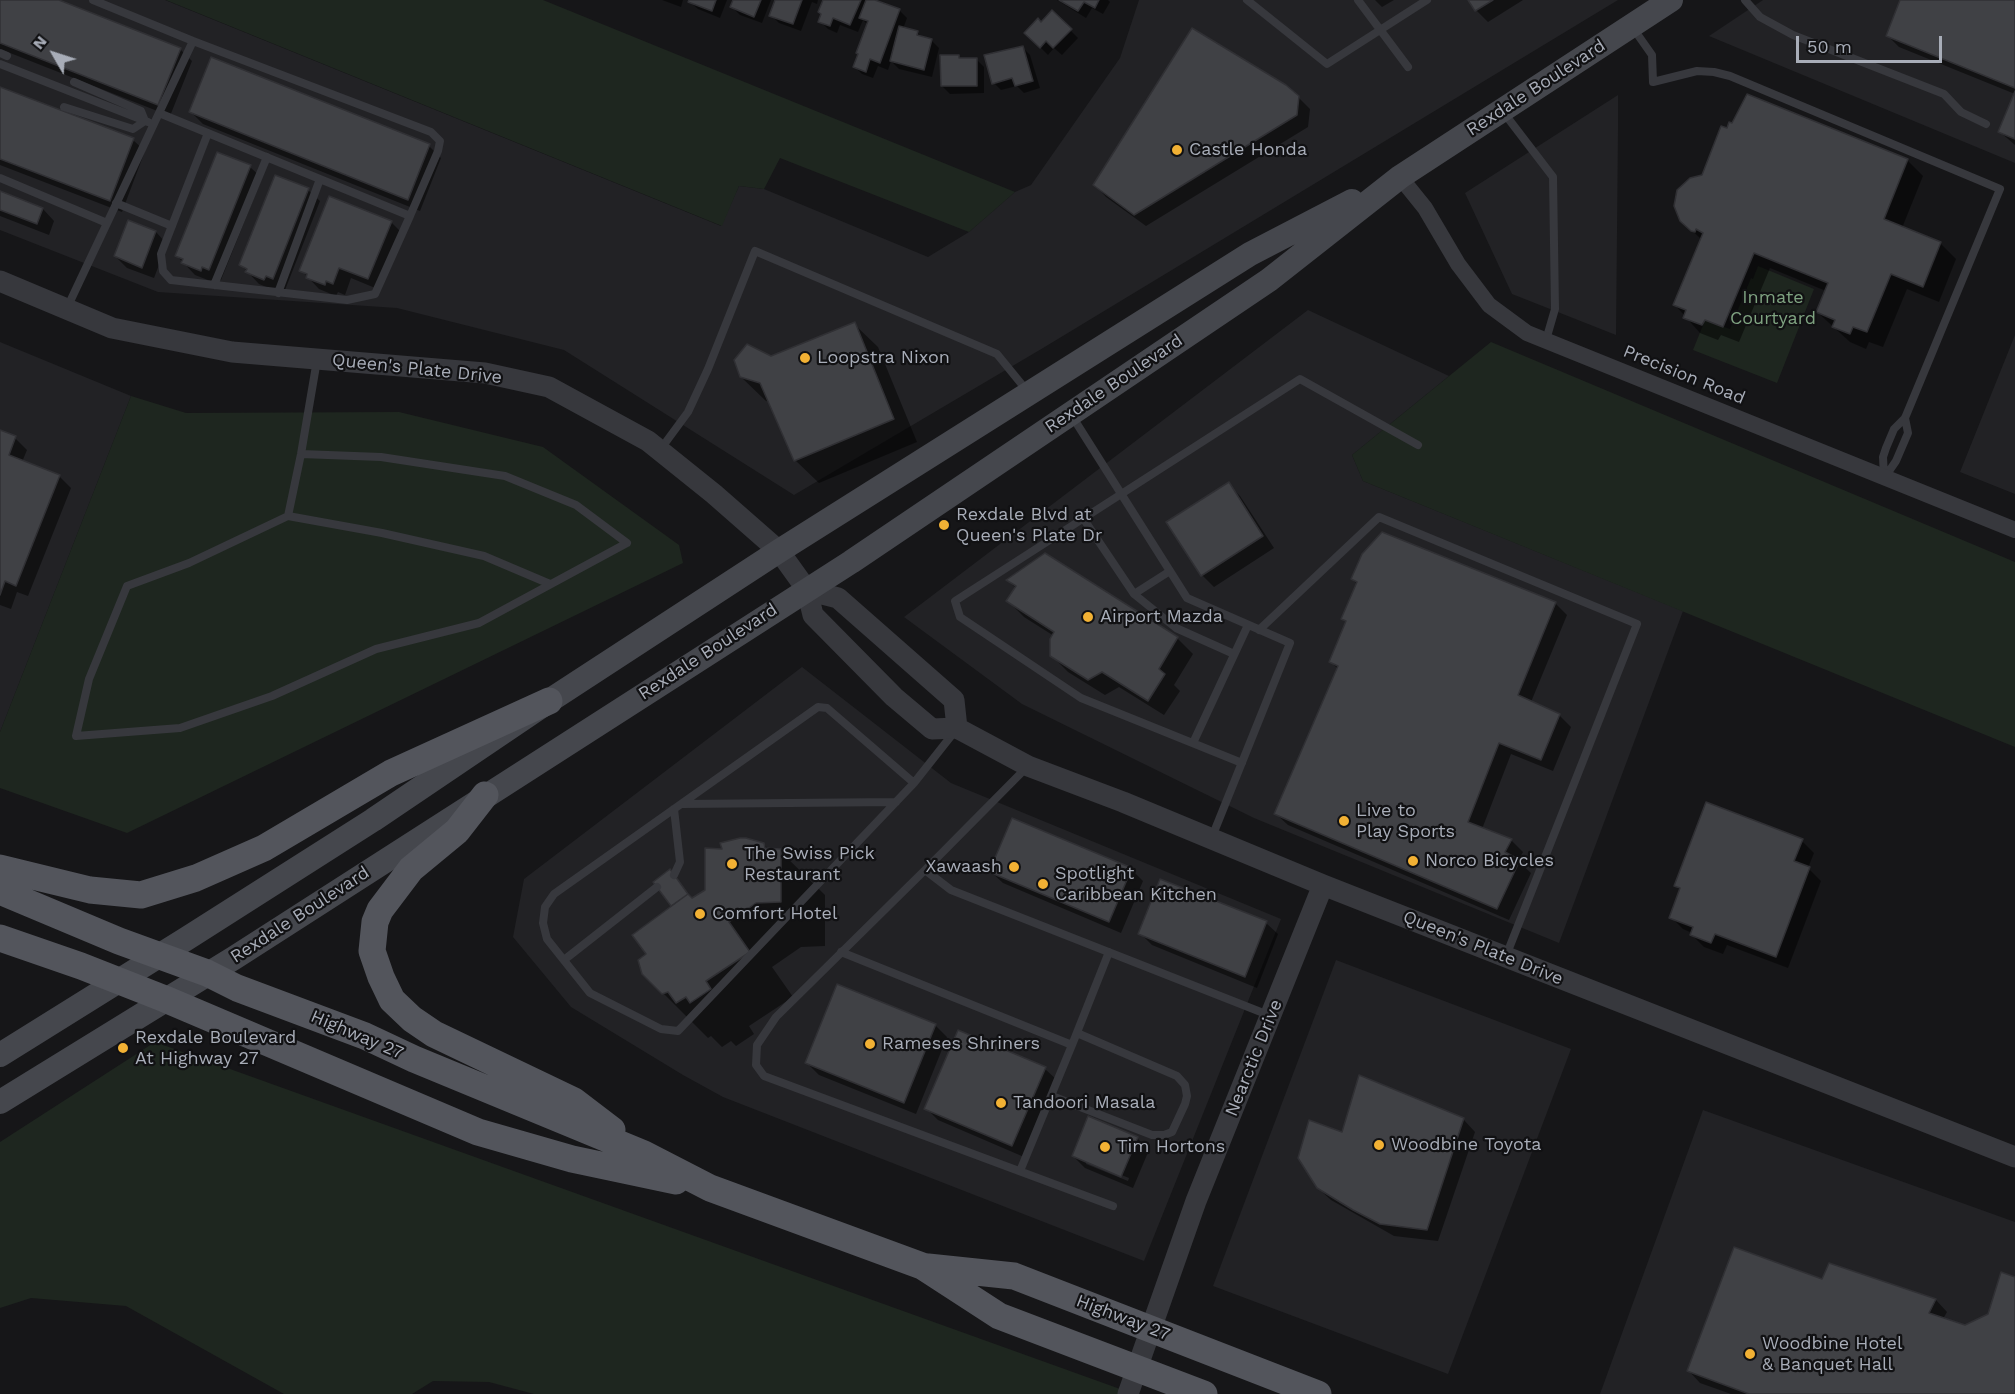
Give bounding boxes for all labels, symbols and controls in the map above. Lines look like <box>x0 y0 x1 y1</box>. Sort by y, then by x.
north arrow <box>24 24 84 84</box>
scale bar <box>1799 24 1944 62</box>
text: N <box>29 32 51 53</box>
street label: Rexdale Boulevard <box>1462 35 1610 141</box>
text: 50 m <box>1807 36 1852 57</box>
place label: Castle Honda <box>1189 139 1307 161</box>
marker: Castle Honda <box>1170 143 1184 157</box>
park label: Inmate Courtyard <box>1730 287 1816 330</box>
street label: Rexdale Boulevard <box>1041 330 1187 438</box>
street label: Precision Road <box>1620 341 1748 409</box>
place label: Loopstra Nixon <box>817 347 950 369</box>
street label: Queen's Plate Drive <box>331 349 503 389</box>
marker: Loopstra Nixon <box>798 351 812 365</box>
place label: Rexdale Blvd at Queen's Plate Dr <box>956 504 1102 546</box>
marker: Rexdale Blvd at Queen's Plate Dr <box>937 518 951 532</box>
street label: Rexdale Boulevard <box>634 599 782 705</box>
place label: Airport Mazda <box>1100 606 1223 628</box>
marker: Airport Mazda <box>1081 610 1095 624</box>
place label: Live to Play Sports <box>1356 800 1455 842</box>
marker: Live to Play Sports <box>1337 814 1351 828</box>
place label: The Swiss Pick Restaurant <box>744 843 875 886</box>
place label: Norco Bicycles <box>1425 850 1554 872</box>
marker: Norco Bicycles <box>1406 854 1420 868</box>
place label: Xawaash <box>926 856 1002 878</box>
marker: The Swiss Pick Restaurant <box>725 857 739 871</box>
marker: Xawaash <box>1007 860 1021 874</box>
street label: Rexdale Boulevard <box>226 862 374 968</box>
place label: Spotlight Caribbean Kitchen <box>1055 863 1217 906</box>
marker: Spotlight Caribbean Kitchen <box>1036 877 1050 891</box>
place label: Comfort Hotel <box>712 903 837 925</box>
street label: Queen's Plate Drive <box>1400 906 1566 990</box>
marker: Comfort Hotel <box>693 907 707 921</box>
street label: Nearctic Drive <box>1221 996 1287 1120</box>
street label: Highway 27 <box>307 1006 407 1064</box>
place label: Rexdale Boulevard At Highway 27 <box>135 1027 296 1070</box>
place label: Rameses Shriners <box>882 1033 1040 1055</box>
marker: Rameses Shriners <box>863 1037 877 1051</box>
marker: Rexdale Boulevard At Highway 27 <box>116 1041 130 1055</box>
place label: Tandoori Masala <box>1013 1092 1155 1114</box>
marker: Tandoori Masala <box>994 1096 1008 1110</box>
place label: Woodbine Toyota <box>1391 1134 1541 1156</box>
place label: Tim Hortons <box>1117 1136 1225 1158</box>
marker: Woodbine Toyota <box>1372 1138 1386 1152</box>
marker: Tim Hortons <box>1098 1140 1112 1154</box>
street label: Highway 27 <box>1073 1290 1173 1346</box>
place label: Woodbine Hotel & Banquet Hall <box>1762 1333 1902 1376</box>
marker: Woodbine Hotel & Banquet Hall <box>1743 1347 1757 1361</box>

